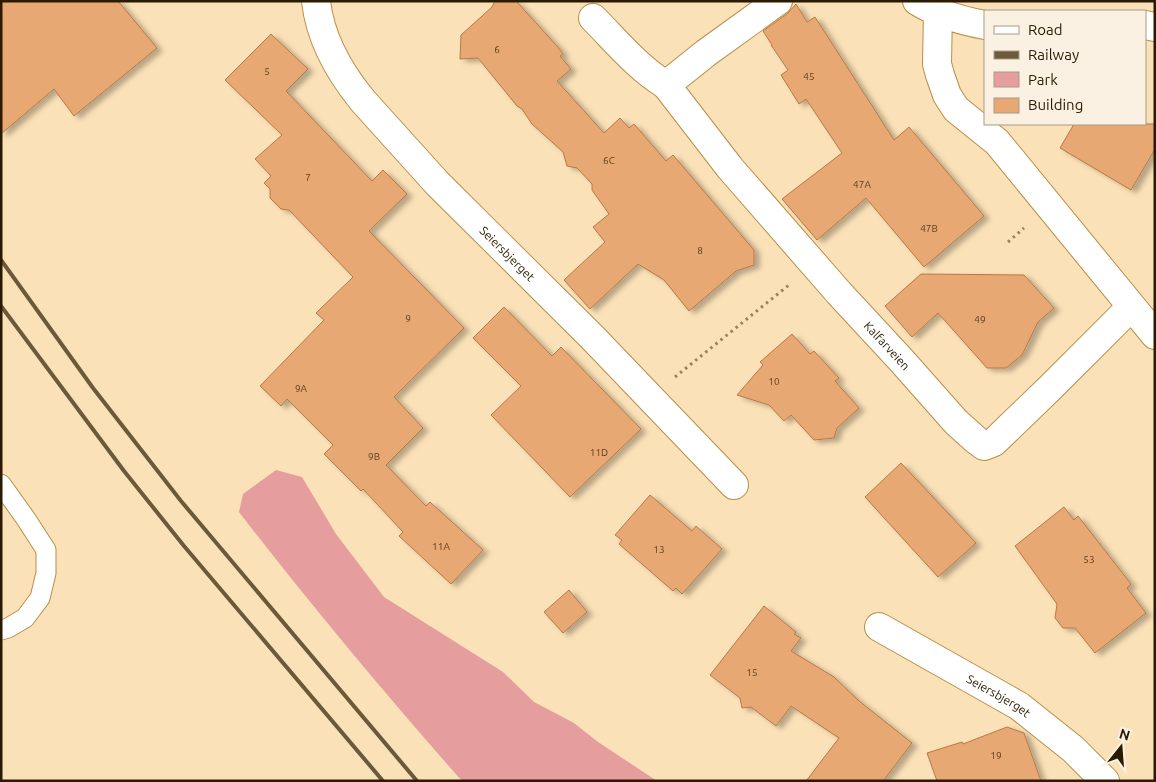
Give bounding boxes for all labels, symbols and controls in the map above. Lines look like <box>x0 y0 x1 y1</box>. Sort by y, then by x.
legend <box>984 10 1146 125</box>
text: Road <box>1028 21 1063 38</box>
house number: 6 <box>494 44 500 55</box>
text: Railway <box>1028 46 1079 63</box>
house number: 5 <box>264 66 270 77</box>
house number: 45 <box>803 71 815 82</box>
text: Park <box>1028 71 1058 88</box>
text: Building <box>1028 96 1083 113</box>
house number: 6C <box>603 155 615 166</box>
house number: 7 <box>305 172 311 183</box>
house number: 47A <box>853 179 871 190</box>
street label: Seiersbjerget <box>478 223 538 283</box>
house number: 47B <box>920 223 938 234</box>
house number: 8 <box>697 245 703 256</box>
house number: 9 <box>405 313 411 324</box>
house number: 49 <box>974 314 986 325</box>
street label: Kalfarveien <box>862 318 913 372</box>
house number: 10 <box>768 376 780 387</box>
house number: 9A <box>295 383 308 394</box>
house number: 11D <box>590 447 608 458</box>
house number: 9B <box>368 451 380 462</box>
house number: 11A <box>432 541 450 552</box>
house number: 13 <box>653 544 665 555</box>
house number: 53 <box>1083 554 1095 565</box>
house number: 15 <box>746 667 758 678</box>
street label: Seiersbjerget <box>965 672 1033 719</box>
north arrow <box>1096 722 1146 772</box>
text: N <box>1117 725 1132 744</box>
house number: 19 <box>990 750 1002 761</box>

